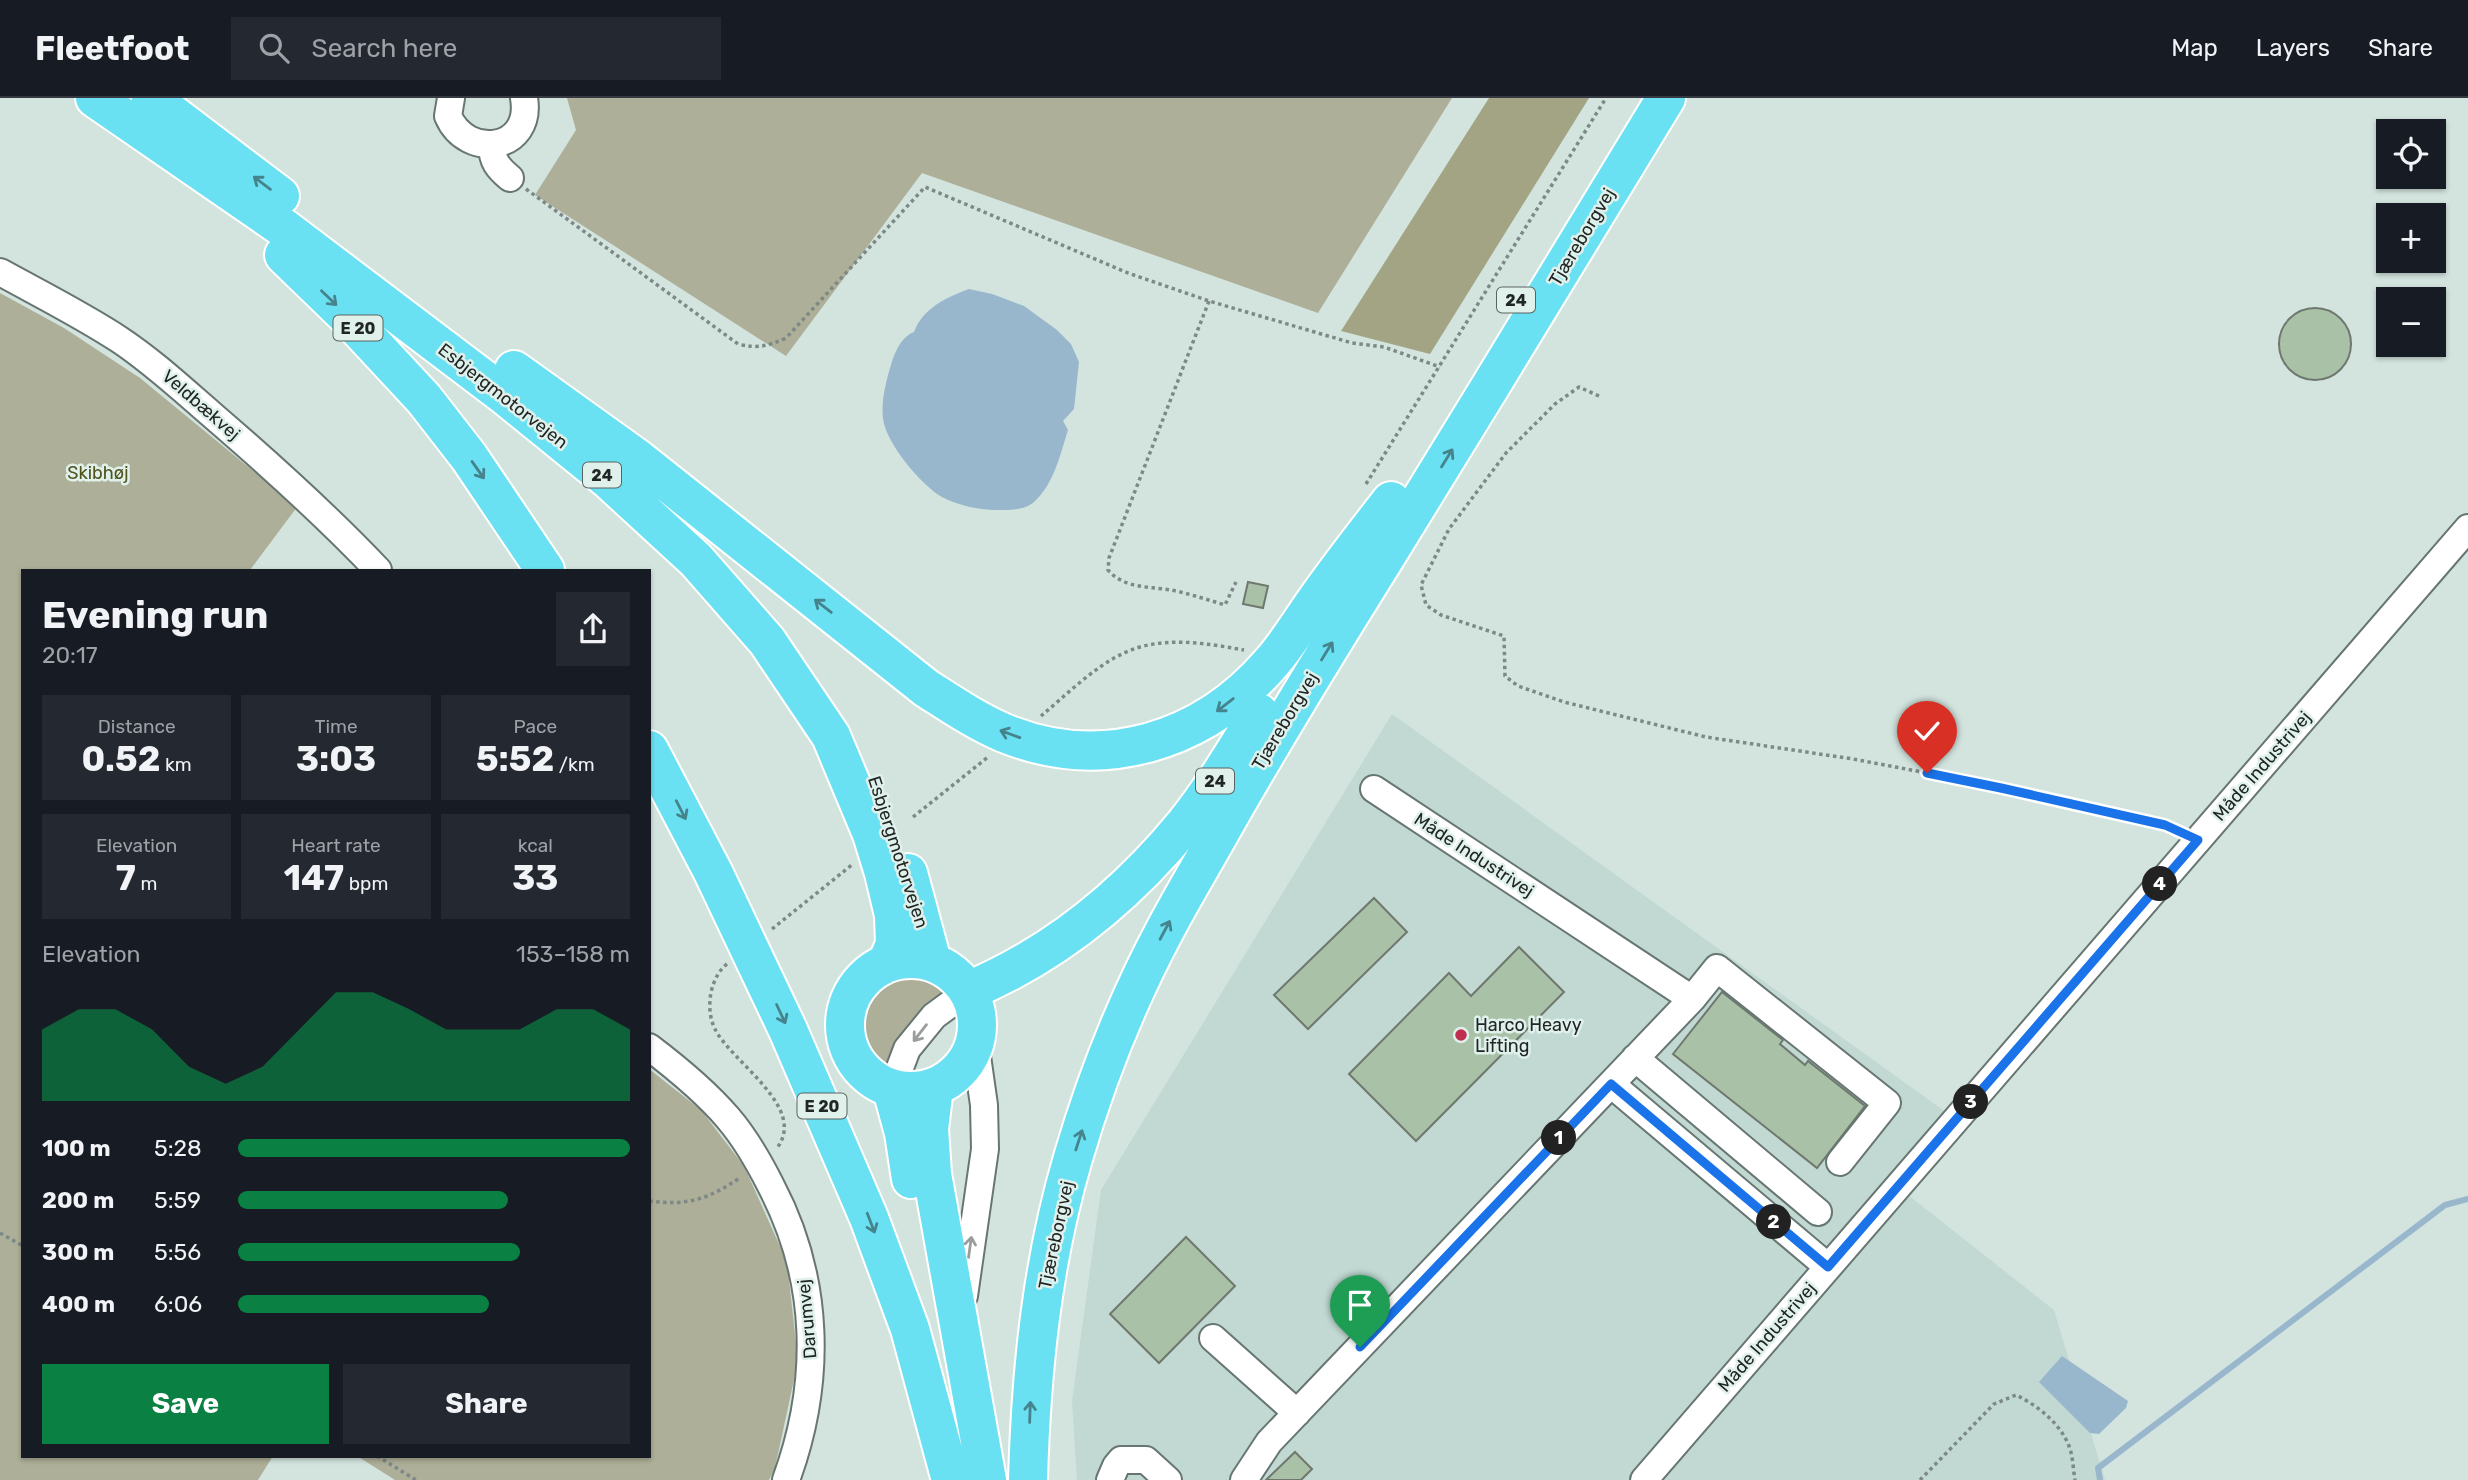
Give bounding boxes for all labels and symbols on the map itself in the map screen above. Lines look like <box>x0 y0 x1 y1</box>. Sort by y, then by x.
one-way arrow <box>253 176 272 190</box>
street label: Tjæreborgvej <box>1544 184 1620 290</box>
road number: 24 <box>1497 288 1535 312</box>
one-way arrow <box>320 289 337 306</box>
road number: E 20 <box>334 316 382 340</box>
street label: Esbjergmotorvejen <box>434 339 572 453</box>
street label: Veldbækvej <box>157 365 245 445</box>
one-way arrow <box>1440 448 1454 468</box>
one-way arrow <box>471 460 485 479</box>
park label: Skibhøj <box>67 462 129 484</box>
road number: 24 <box>583 462 621 488</box>
one-way arrow <box>815 599 833 614</box>
one-way arrow <box>1320 642 1334 662</box>
street label: Tjæreborgvej <box>1247 668 1323 774</box>
one-way arrow <box>1216 698 1235 713</box>
pin <box>1897 701 1957 773</box>
street label: Måde Industrivej <box>2208 707 2316 825</box>
one-way arrow <box>999 727 1021 739</box>
road number: 24 <box>1196 768 1234 794</box>
street label: Esbjergmotorvejen <box>863 773 933 931</box>
one-way arrow <box>675 799 689 820</box>
street label: Måde Industrivej <box>1410 808 1538 902</box>
pin: 4 <box>2142 866 2178 902</box>
one-way arrow <box>1159 920 1172 941</box>
one-way arrow <box>775 1003 788 1024</box>
place label: Harco Heavy Lifting <box>1475 1014 1582 1057</box>
one-way arrow <box>913 1023 928 1041</box>
marker: Harco Heavy Lifting <box>1453 1027 1469 1043</box>
pin: 3 <box>1954 1084 1988 1119</box>
road number: E 20 <box>798 1094 846 1118</box>
pin: 1 <box>1542 1121 1576 1156</box>
one-way arrow <box>1073 1130 1086 1152</box>
street label: Tjæreborgvej <box>1034 1179 1078 1291</box>
pin: 2 <box>1756 1204 1792 1240</box>
one-way arrow <box>865 1212 878 1234</box>
one-way arrow <box>963 1236 976 1259</box>
pin <box>1330 1275 1390 1347</box>
street label: Darumvej <box>793 1278 821 1360</box>
street label: Måde Industrivej <box>1713 1278 1821 1396</box>
one-way arrow <box>1024 1401 1037 1424</box>

